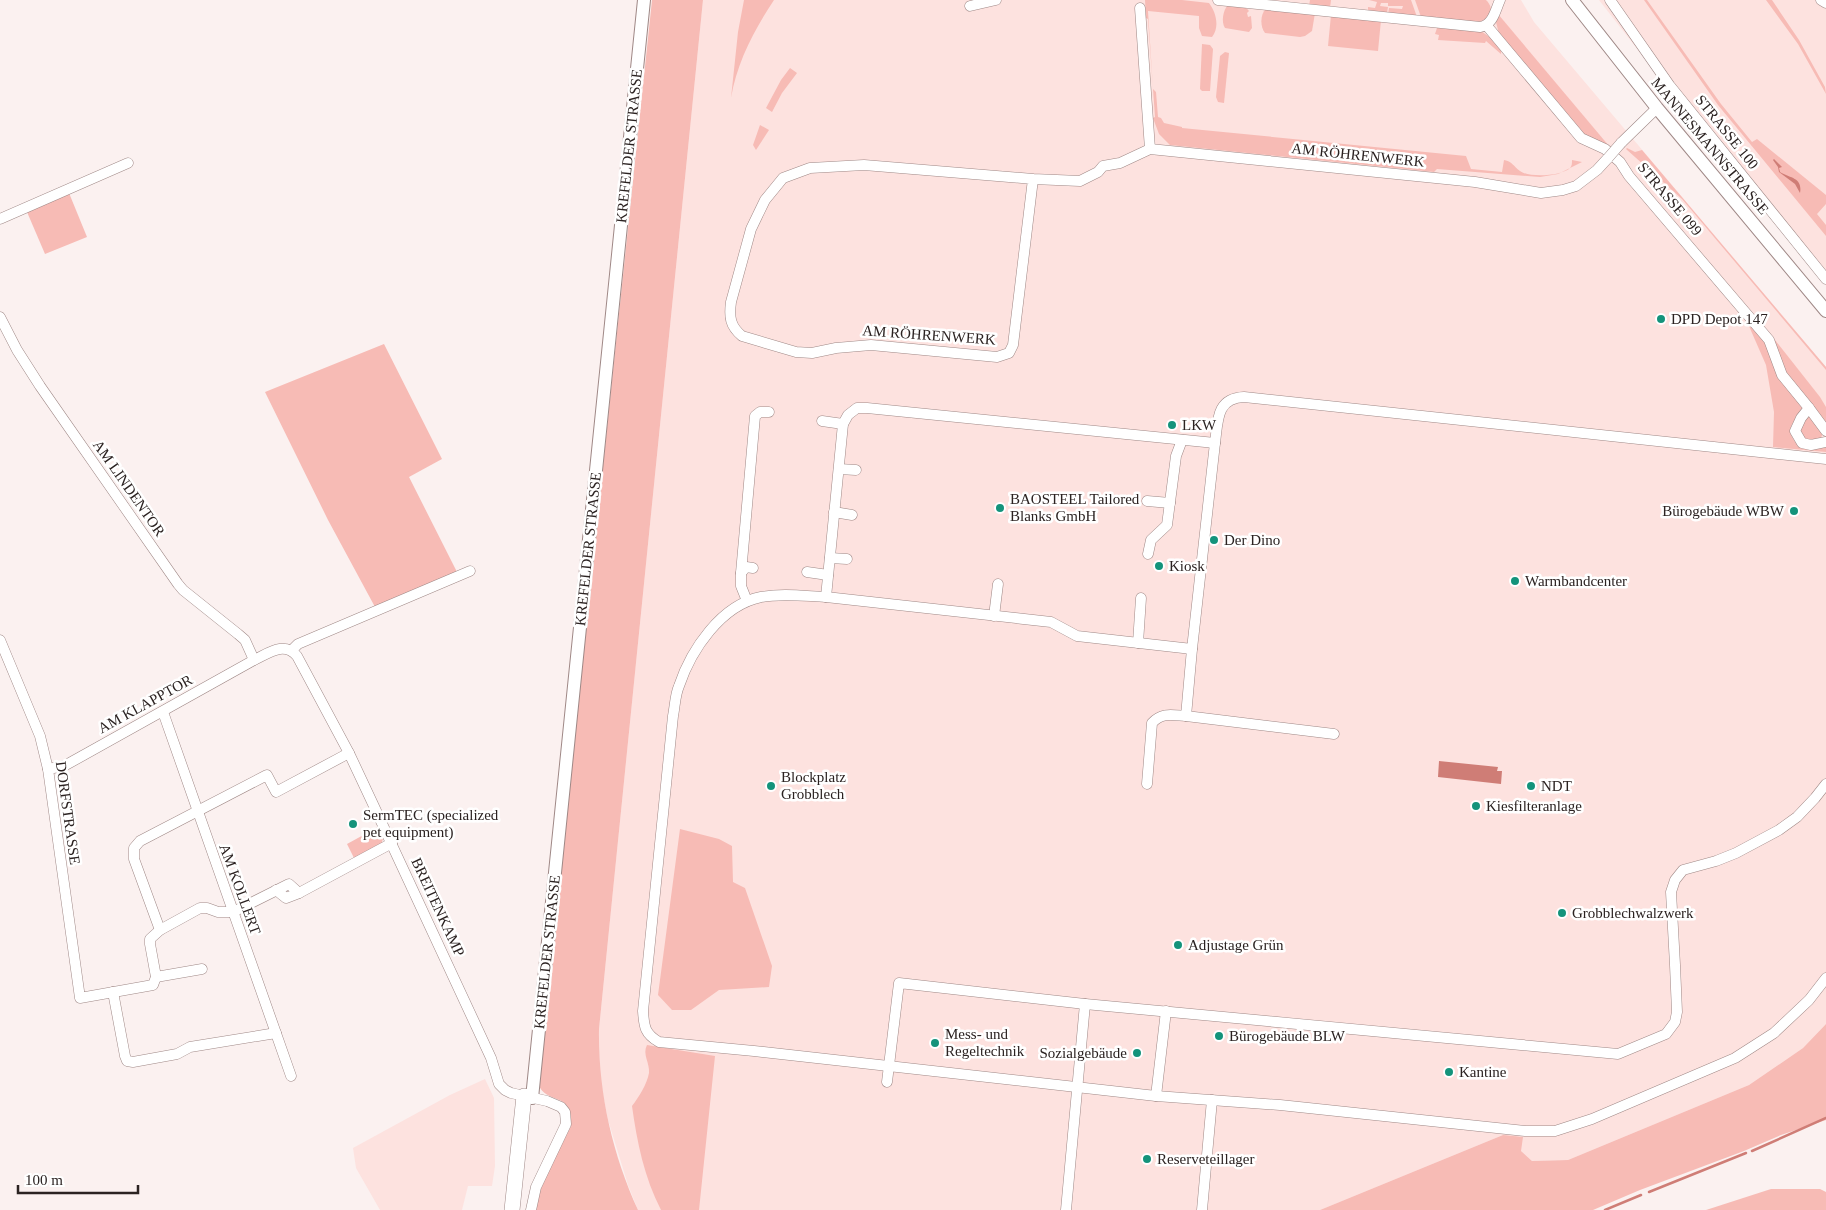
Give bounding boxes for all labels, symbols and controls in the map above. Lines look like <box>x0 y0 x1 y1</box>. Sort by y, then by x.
street label: KREFELDER STRASSE <box>613 68 645 224</box>
street label: MANNESMANNSTRASSE <box>1648 74 1772 218</box>
street label: STRASSE 100 <box>1692 92 1762 172</box>
street label: AM RÖHRENWERK <box>1291 140 1426 170</box>
street label: STRASSE 099 <box>1635 159 1705 239</box>
place label: DPD Depot 147 <box>1671 311 1768 327</box>
marker: DPD Depot 147 <box>1655 313 1667 325</box>
street label: AM RÖHRENWERK <box>862 322 996 348</box>
place label: LKW <box>1182 417 1217 433</box>
marker: LKW <box>1166 419 1178 431</box>
street label: AM LINDENTOR <box>90 437 168 539</box>
street label: KREFELDER STRASSE <box>572 471 604 627</box>
place label: BAOSTEEL Tailored Blanks GmbH <box>1010 491 1140 524</box>
marker: BAOSTEEL Tailored Blanks GmbH <box>994 502 1006 514</box>
place label: Bürogebäude WBW <box>1662 503 1785 519</box>
marker: Bürogebäude WBW <box>1788 505 1800 517</box>
place label: Der Dino <box>1224 532 1280 548</box>
marker: Der Dino <box>1208 534 1220 546</box>
place label: Kiosk <box>1169 558 1205 574</box>
marker: Kiosk <box>1153 560 1165 572</box>
place label: Warmbandcenter <box>1525 573 1627 589</box>
marker: Warmbandcenter <box>1509 575 1521 587</box>
street label: AM KLAPPTOR <box>95 672 195 736</box>
street label: DORFSTRASSE <box>53 760 83 866</box>
place label: Blockplatz Grobblech <box>781 769 846 802</box>
place label: NDT <box>1541 778 1572 794</box>
marker: Blockplatz Grobblech <box>765 780 777 792</box>
marker: NDT <box>1525 780 1537 792</box>
place label: Kiesfilteranlage <box>1486 798 1582 814</box>
marker: Kiesfilteranlage <box>1470 800 1482 812</box>
place label: SermTEC (specialized pet equipment) <box>363 807 499 841</box>
marker: SermTEC (specialized pet equipment) <box>347 818 359 830</box>
street label: AM KOLLERT <box>216 841 264 937</box>
street label: BREITENKAMP <box>408 855 468 959</box>
street label: KREFELDER STRASSE <box>531 874 563 1030</box>
place label: Grobblechwalzwerk <box>1572 905 1694 921</box>
marker: Grobblechwalzwerk <box>1556 907 1568 919</box>
place label: Adjustage Grün <box>1188 937 1284 953</box>
marker: Adjustage Grün <box>1172 939 1184 951</box>
place label: Mess- und Regeltechnik <box>945 1026 1025 1059</box>
place label: Bürogebäude BLW <box>1229 1028 1346 1044</box>
marker: Bürogebäude BLW <box>1213 1030 1225 1042</box>
marker: Mess- und Regeltechnik <box>929 1037 941 1049</box>
place label: Sozialgebäude <box>1040 1045 1127 1061</box>
marker: Sozialgebäude <box>1131 1047 1143 1059</box>
place label: Kantine <box>1459 1064 1507 1080</box>
marker: Kantine <box>1443 1066 1455 1078</box>
place label: Reserveteillager <box>1157 1151 1254 1167</box>
marker: Reserveteillager <box>1141 1153 1153 1165</box>
scale bar <box>18 1162 138 1194</box>
text: 100 m <box>25 1172 63 1188</box>

